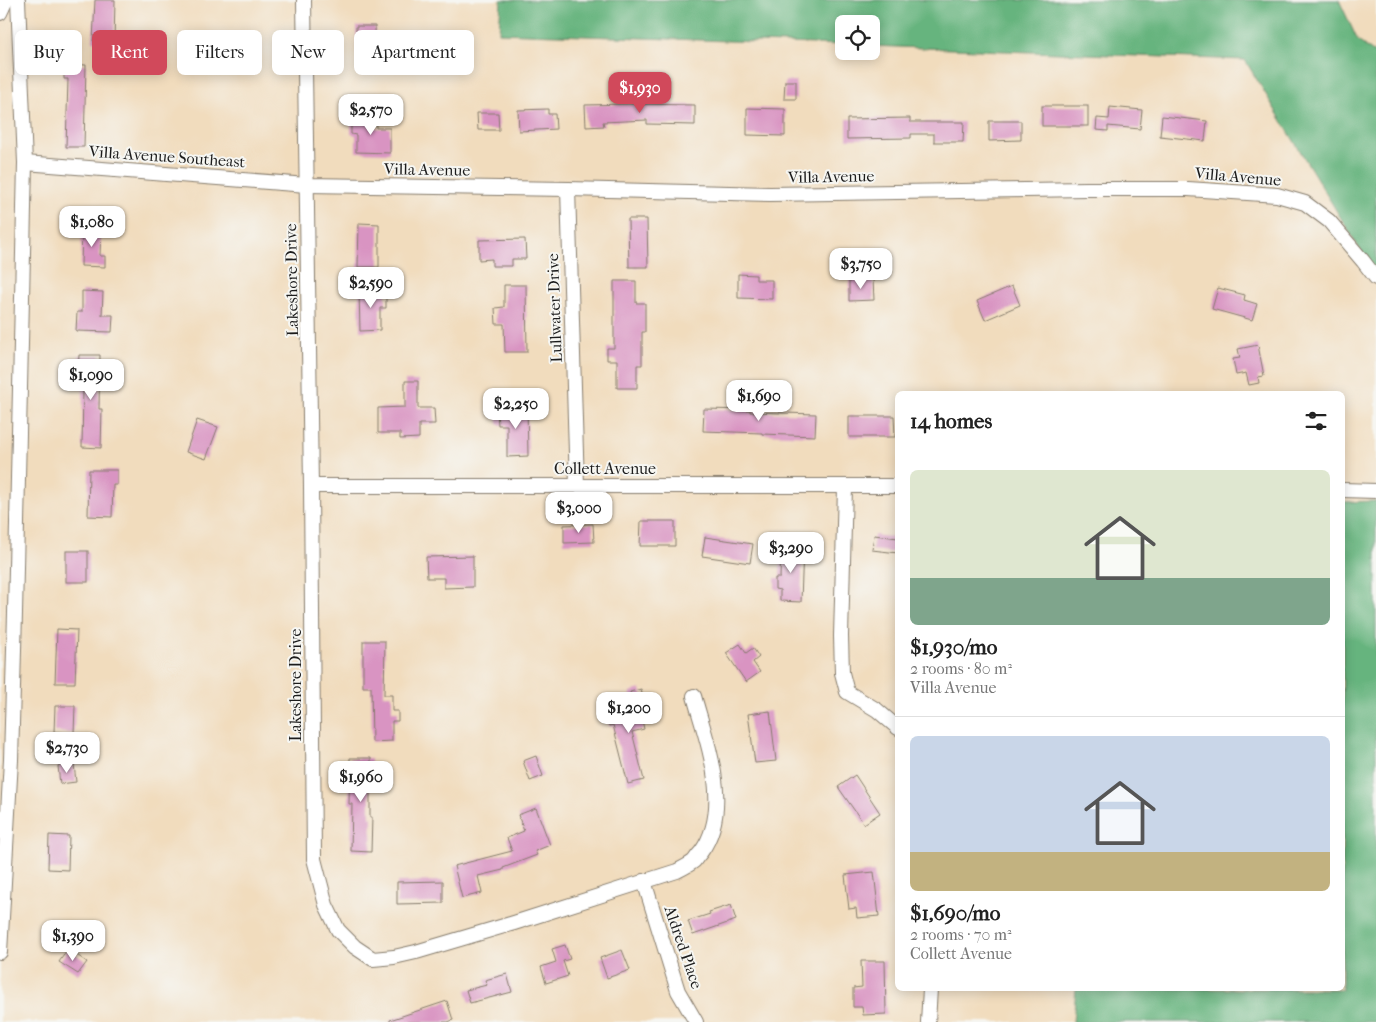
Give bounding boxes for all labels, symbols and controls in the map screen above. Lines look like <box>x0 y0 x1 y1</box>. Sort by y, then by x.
map controls <box>835 15 880 60</box>
button: locate <box>835 15 880 60</box>
chip: Buy <box>15 30 82 75</box>
chip: Rent <box>92 30 167 75</box>
chip: Filters <box>177 30 262 75</box>
chip: New <box>272 30 344 75</box>
chip: Apartment <box>354 30 474 75</box>
pin: $1,930 <box>599 72 681 114</box>
text: $1,930 <box>619 78 661 97</box>
pin: $2,570 <box>330 94 412 136</box>
text: $2,570 <box>349 100 393 119</box>
street label: Villa Avenue Southeast <box>87 141 246 171</box>
street label: Villa Avenue <box>383 159 470 180</box>
street label: Villa Avenue <box>1193 163 1282 190</box>
street label: Villa Avenue <box>787 166 874 187</box>
pin: $1,080 <box>51 206 133 248</box>
text: $1,080 <box>70 212 114 231</box>
street label: Lakeshore Drive <box>281 223 302 337</box>
pin: $3,750 <box>820 248 902 290</box>
street label: Lullwater Drive <box>543 253 566 363</box>
text: $3,750 <box>840 254 882 273</box>
pin: $2,590 <box>330 266 412 309</box>
text: $2,590 <box>349 273 393 292</box>
pin: $1,090 <box>50 358 132 401</box>
text: $1,090 <box>69 365 113 384</box>
pin: $1,690 <box>718 380 800 422</box>
text: $1,690 <box>737 386 781 405</box>
pin: $2,250 <box>475 388 557 430</box>
text: $2,250 <box>494 394 538 413</box>
icon: filters <box>1302 407 1330 435</box>
text: 14 homes <box>910 409 992 433</box>
street label: Collett Avenue <box>554 459 656 478</box>
pin: $3,000 <box>538 492 620 534</box>
text: $3,000 <box>556 498 602 517</box>
icon: home <box>1075 503 1165 593</box>
pin: $3,290 <box>750 532 832 574</box>
text: $3,290 <box>769 538 813 557</box>
street label: Lakeshore Drive <box>286 628 305 741</box>
text: $1,930/mo <box>910 635 997 659</box>
text: 2 rooms · 80 m² <box>910 659 1012 678</box>
text: Villa Avenue <box>910 678 996 697</box>
pin: $1,200 <box>588 692 670 734</box>
text: $1,200 <box>607 698 651 717</box>
pin: $2,730 <box>26 732 108 774</box>
text: $2,730 <box>46 738 88 757</box>
pin: $1,960 <box>320 760 402 803</box>
text: $1,960 <box>339 767 383 786</box>
icon: home <box>1075 768 1165 858</box>
text: $1,690/mo <box>910 901 1000 925</box>
street label: Aldred Place <box>660 902 707 991</box>
pin: $1,390 <box>32 920 114 962</box>
text: 2 rooms · 70 m² <box>910 925 1012 944</box>
text: $1,390 <box>52 926 94 945</box>
text: Collett Avenue <box>910 944 1012 963</box>

